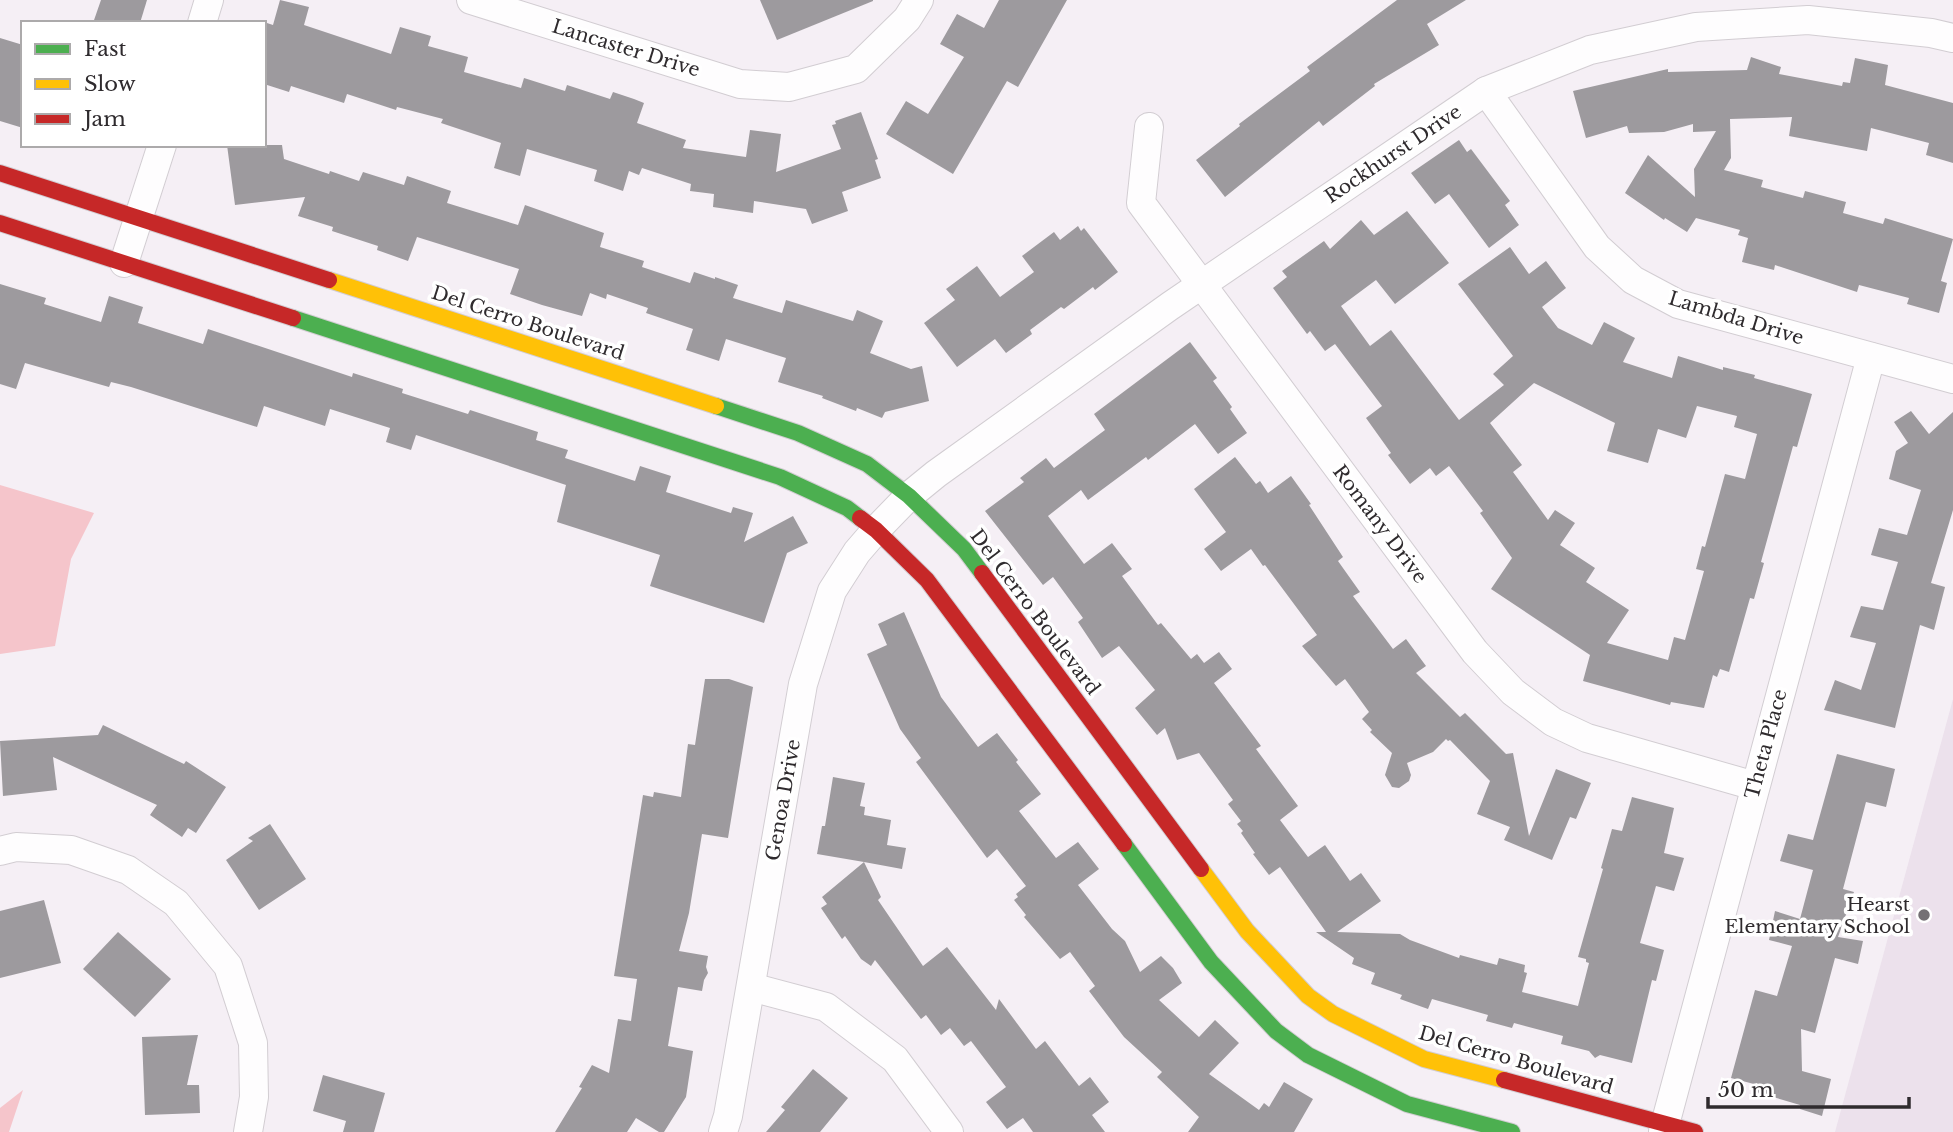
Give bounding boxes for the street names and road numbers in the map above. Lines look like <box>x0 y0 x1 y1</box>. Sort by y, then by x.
street label: Lancaster Drive <box>549 15 703 81</box>
street label: Rockhurst Drive <box>1320 100 1466 208</box>
street label: Del Cerro Boulevard <box>429 281 627 365</box>
street label: Lambda Drive <box>1666 287 1806 349</box>
street label: Romany Drive <box>1328 460 1432 588</box>
street label: Del Cerro Boulevard <box>965 525 1105 699</box>
street label: Theta Place <box>1740 686 1792 802</box>
street label: Genoa Drive <box>761 737 805 863</box>
street label: Del Cerro Boulevard <box>1416 1021 1616 1099</box>

